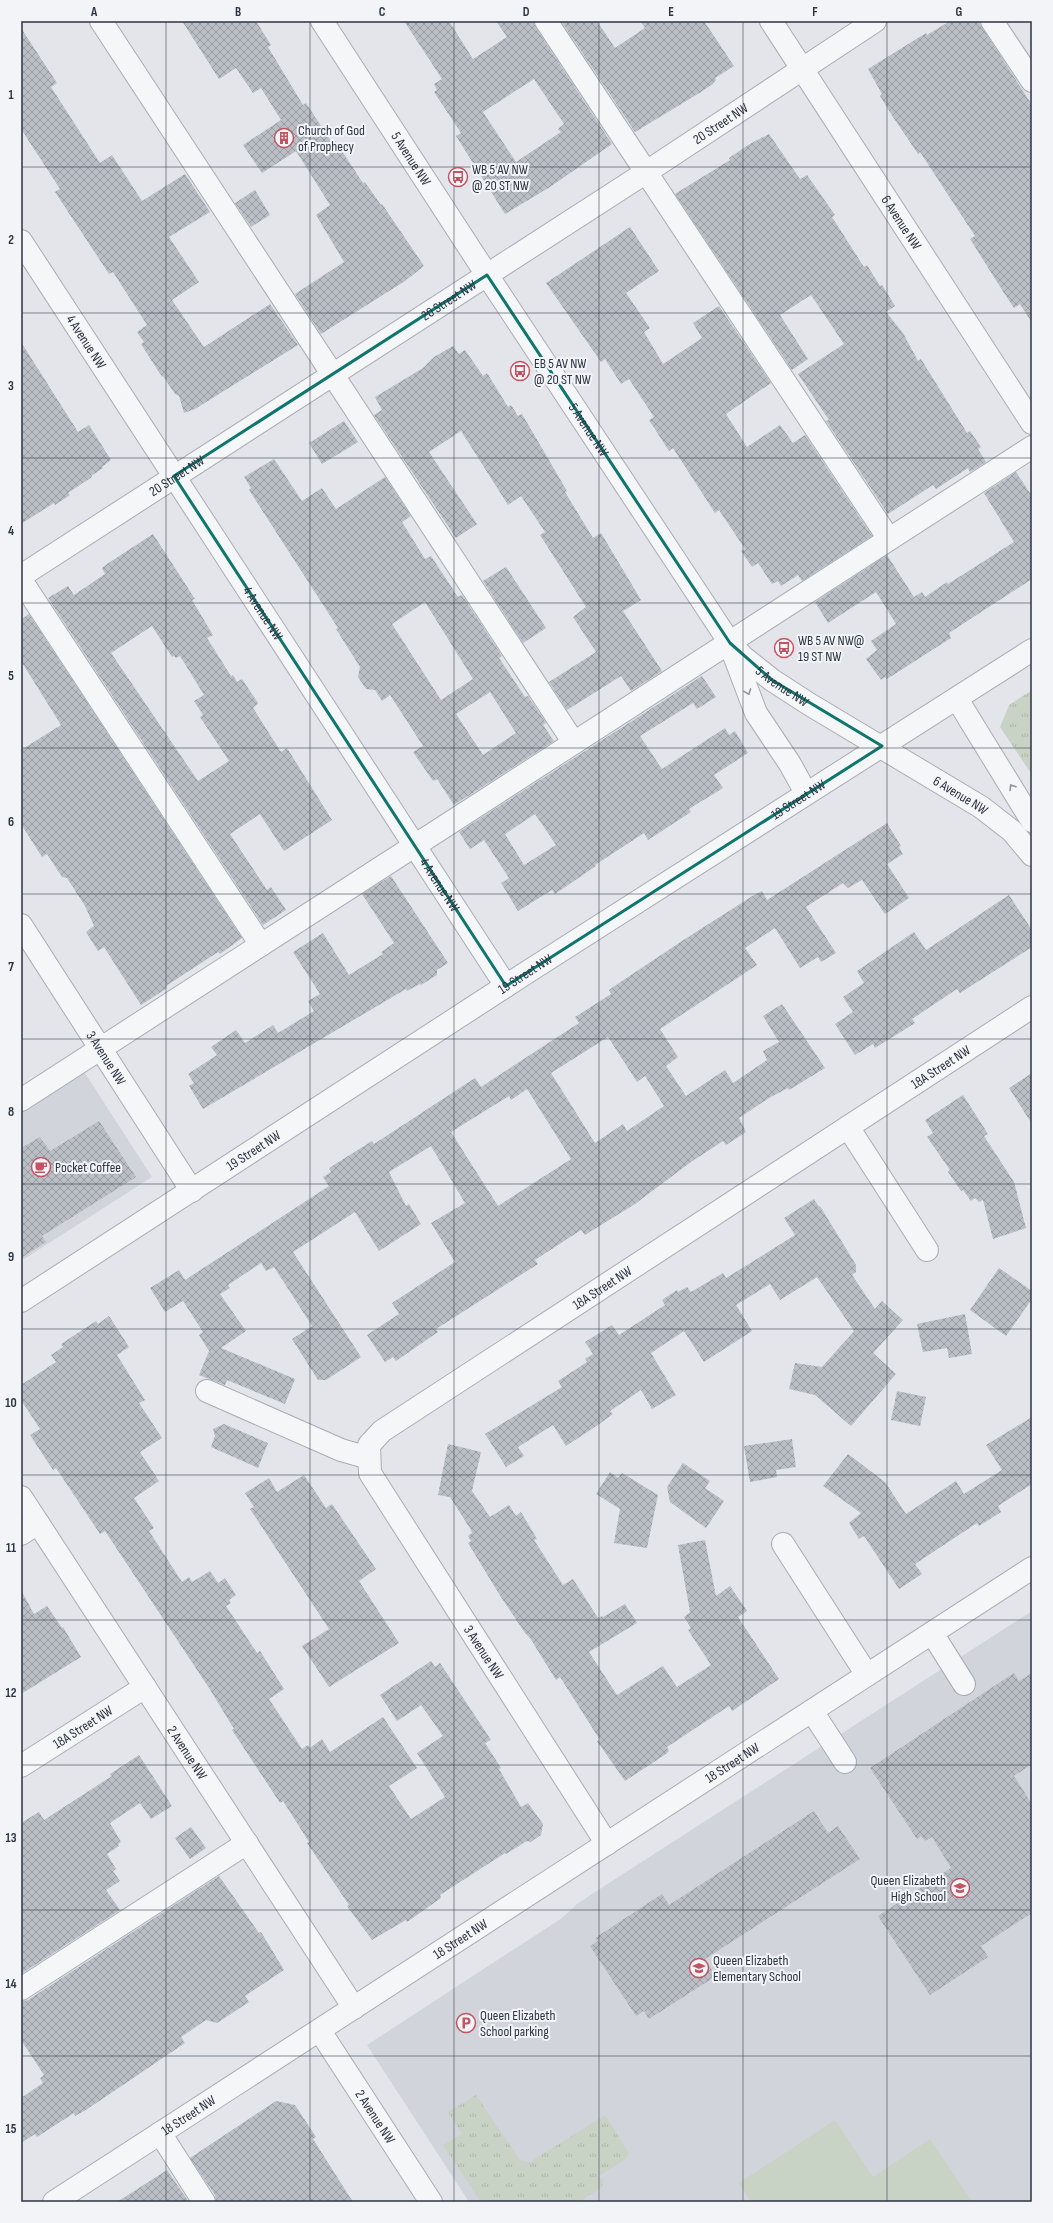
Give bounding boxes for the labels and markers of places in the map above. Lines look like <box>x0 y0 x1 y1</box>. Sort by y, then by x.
place label: Church of God of Prophecy <box>298 122 365 155</box>
building icon: Church of God of Prophecy <box>273 127 295 149</box>
place label: WB 5 AV NW @ 20 ST NW <box>472 161 529 194</box>
bus stop icon: WB 5 AV NW @ 20 ST NW <box>447 166 469 188</box>
place label: EB 5 AV NW @ 20 ST NW <box>534 355 591 388</box>
bus stop icon: EB 5 AV NW @ 20 ST NW <box>509 360 531 382</box>
place label: WB 5 AV NW@ 19 ST NW <box>798 632 864 665</box>
bus stop icon: WB 5 AV NW@ 19 ST NW <box>773 637 795 659</box>
cafe icon: Pocket Coffee <box>30 1156 52 1178</box>
place label: Pocket Coffee <box>55 1159 121 1176</box>
place label: Queen Elizabeth High School <box>870 1872 946 1905</box>
school or university icon: Queen Elizabeth High School <box>949 1877 971 1899</box>
place label: Queen Elizabeth Elementary School <box>713 1952 801 1985</box>
school or university icon: Queen Elizabeth Elementary School <box>688 1957 710 1979</box>
place label: Queen Elizabeth School parking <box>480 2007 556 2040</box>
parking icon: Queen Elizabeth School parking <box>455 2012 477 2034</box>

